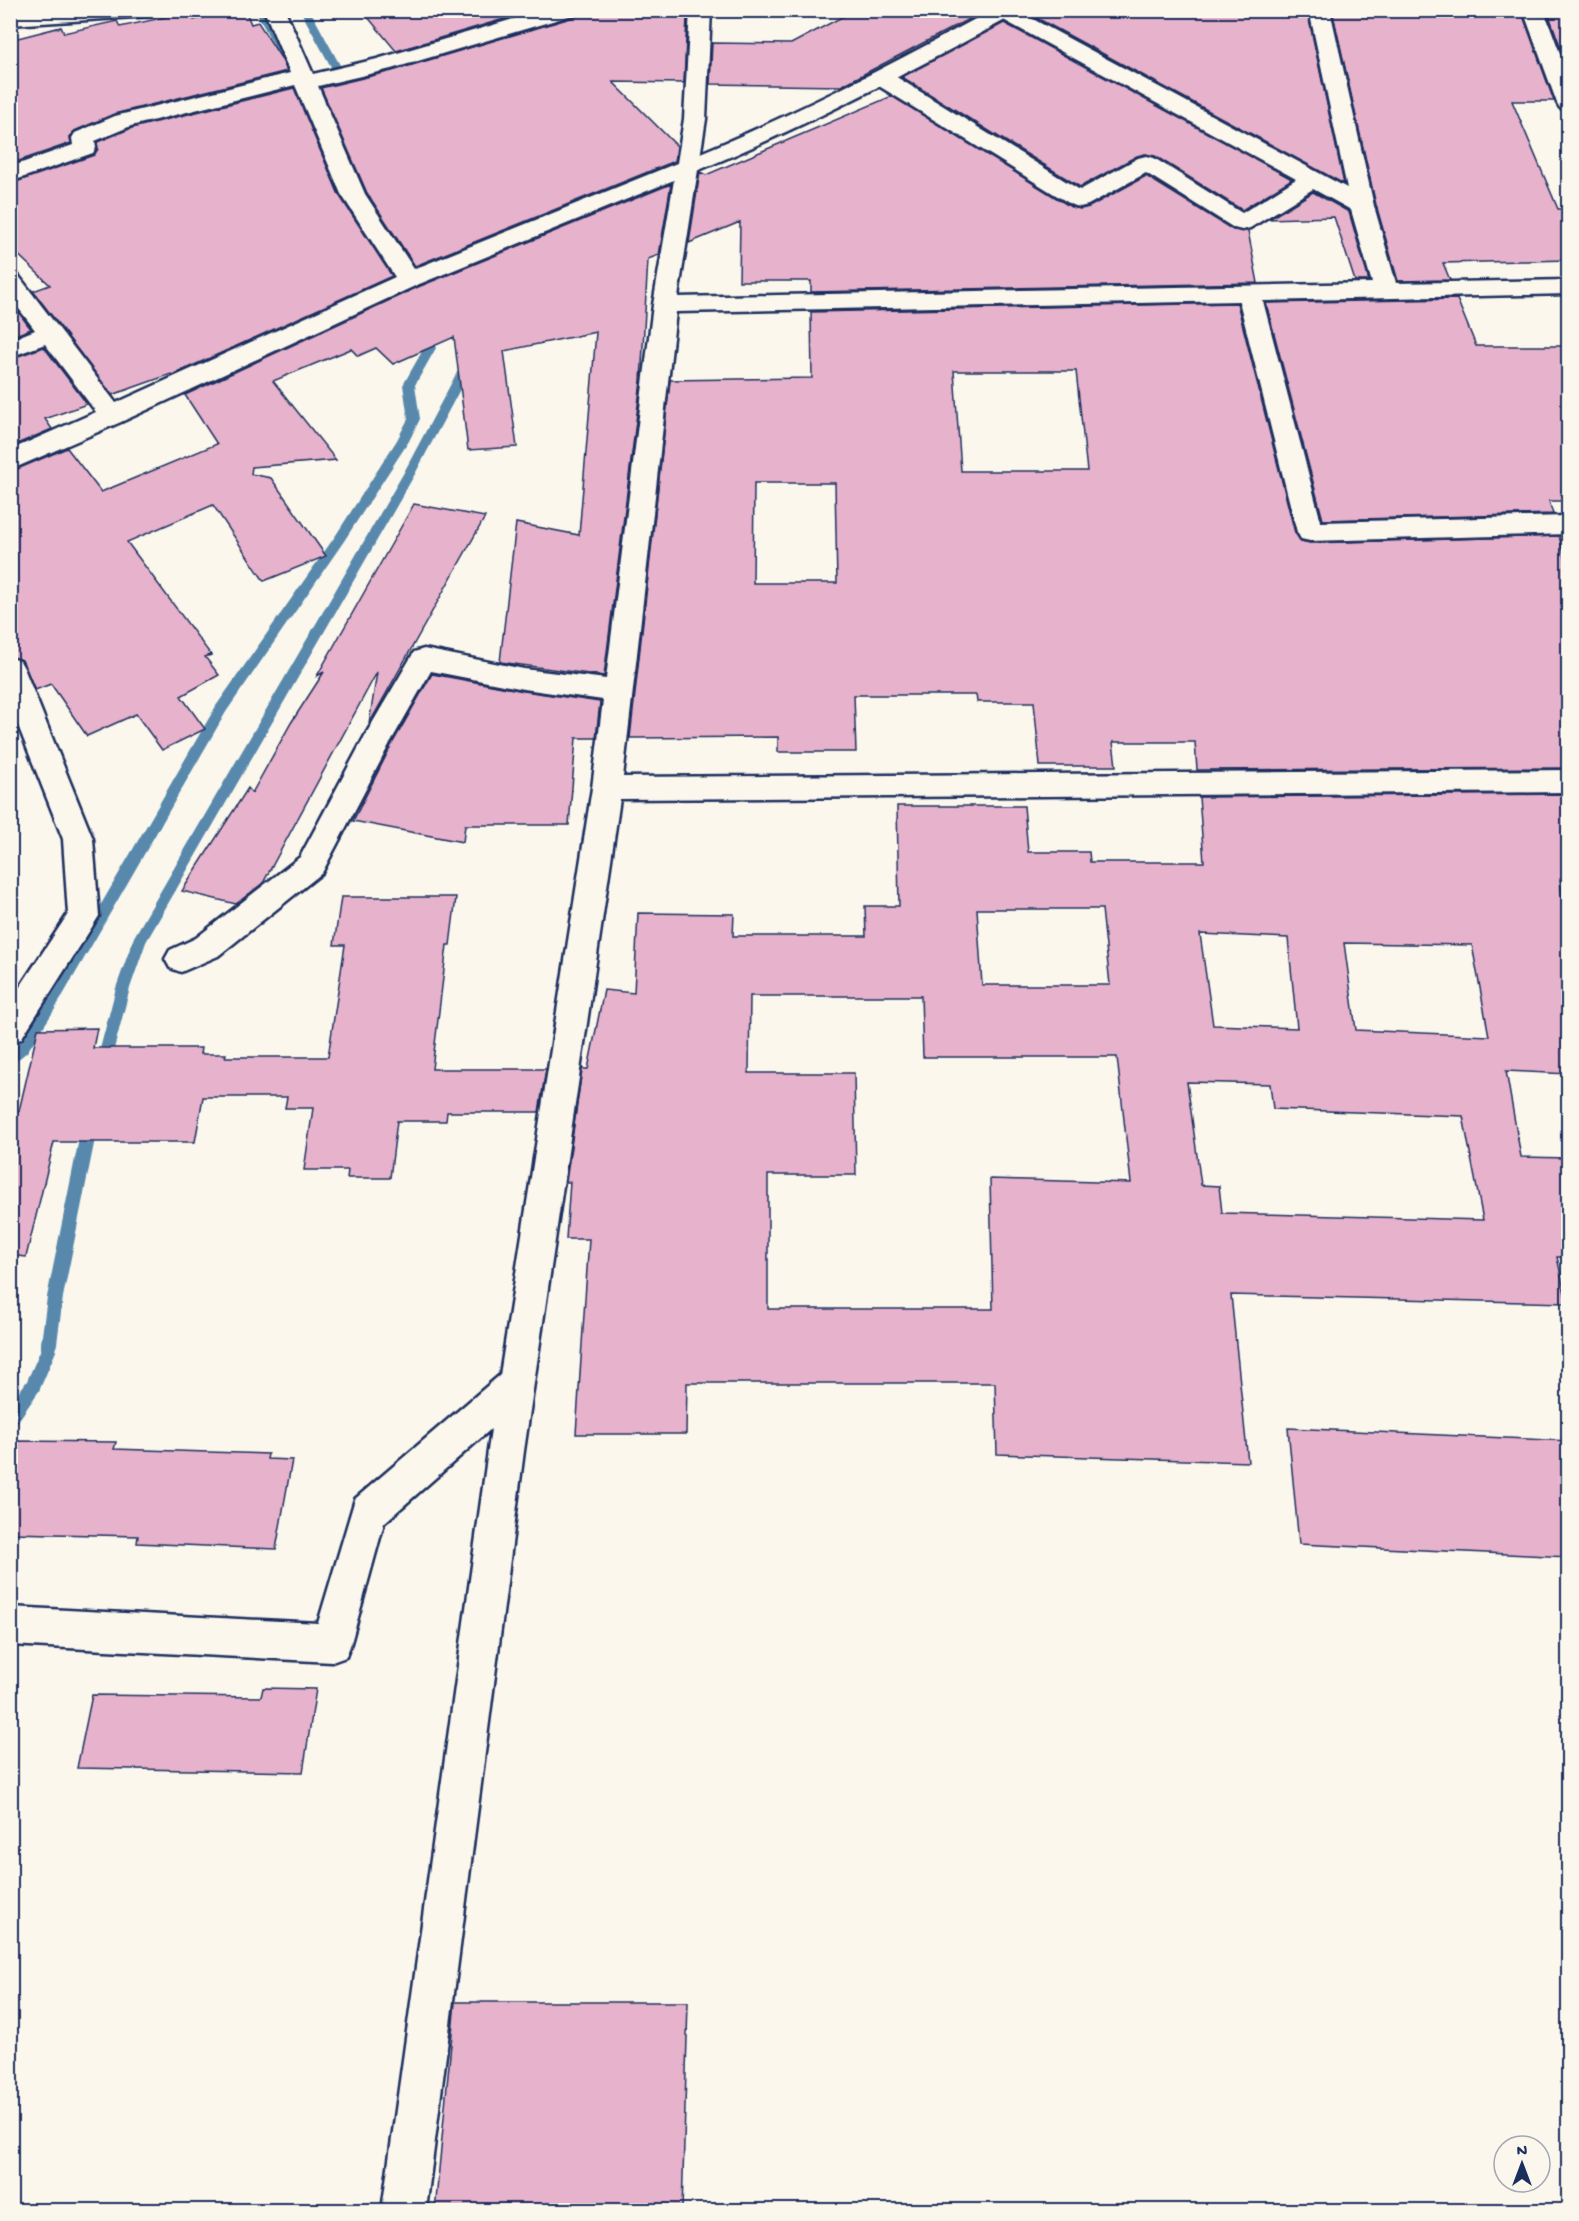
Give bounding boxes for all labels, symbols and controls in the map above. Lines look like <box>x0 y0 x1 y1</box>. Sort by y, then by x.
north arrow <box>1492 2134 1552 2194</box>
text: N <box>1517 2143 1528 2162</box>

